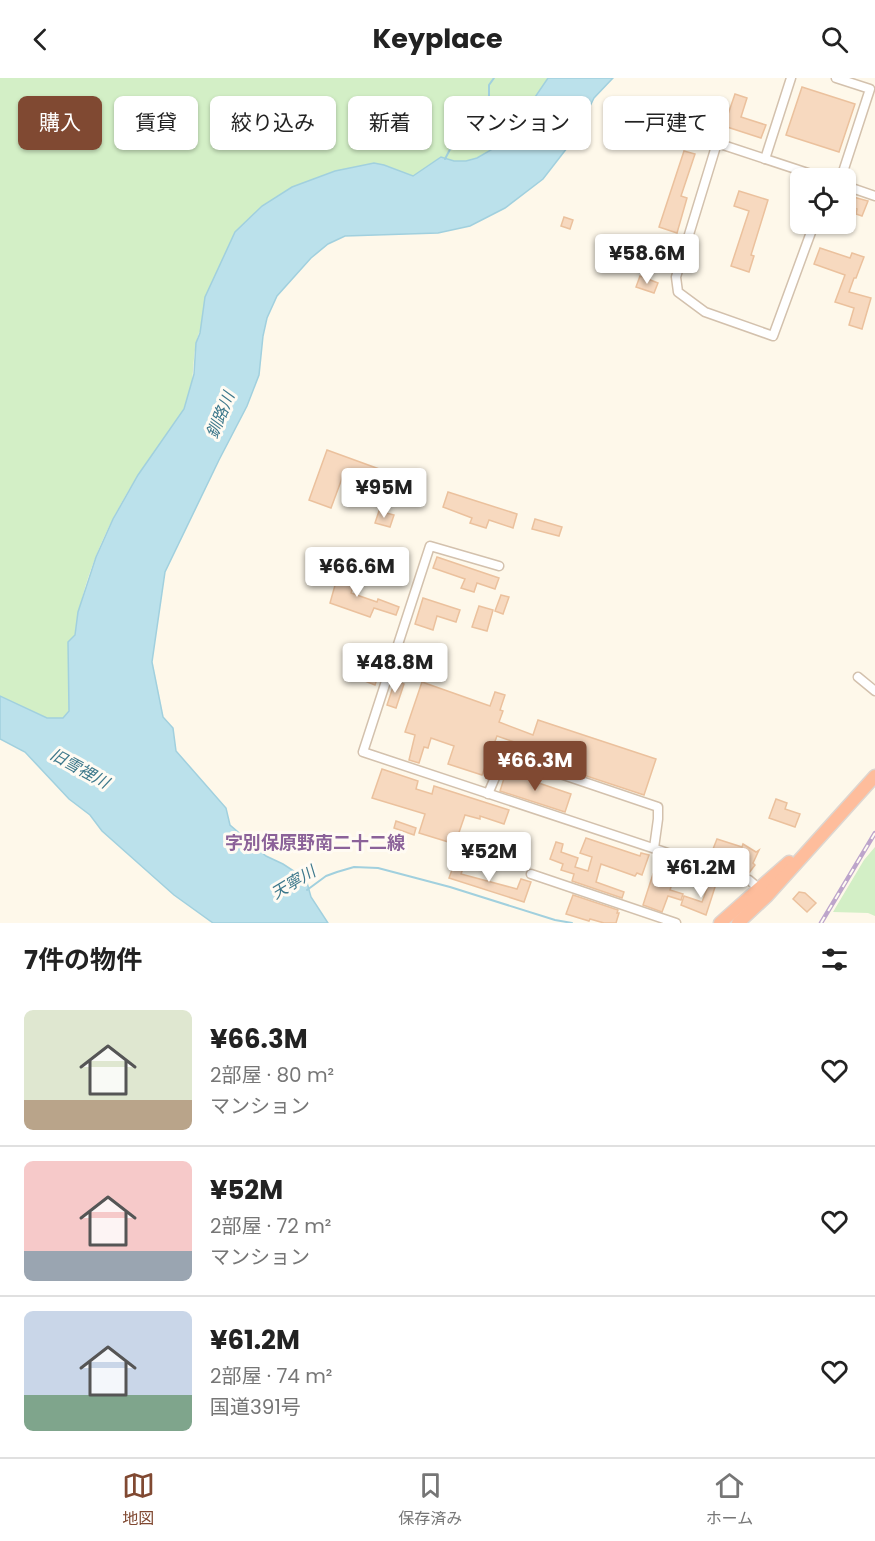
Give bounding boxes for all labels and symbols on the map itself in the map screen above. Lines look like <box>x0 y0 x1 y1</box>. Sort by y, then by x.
pin: ¥58.6M <box>598 234 696 285</box>
water label: 釧路川 <box>201 387 241 442</box>
pin: ¥95M <box>348 468 420 519</box>
pin: ¥66.6M <box>308 547 406 598</box>
pin: ¥48.8M <box>346 643 444 694</box>
pin: ¥66.3M <box>486 741 584 792</box>
water label: 旧雪裡川 <box>46 743 115 795</box>
district label: 字別保原野南二十二線 <box>225 830 405 855</box>
pin: ¥52M <box>453 832 525 883</box>
pin: ¥61.2M <box>652 848 750 899</box>
water label: 天寧川 <box>267 859 321 905</box>

